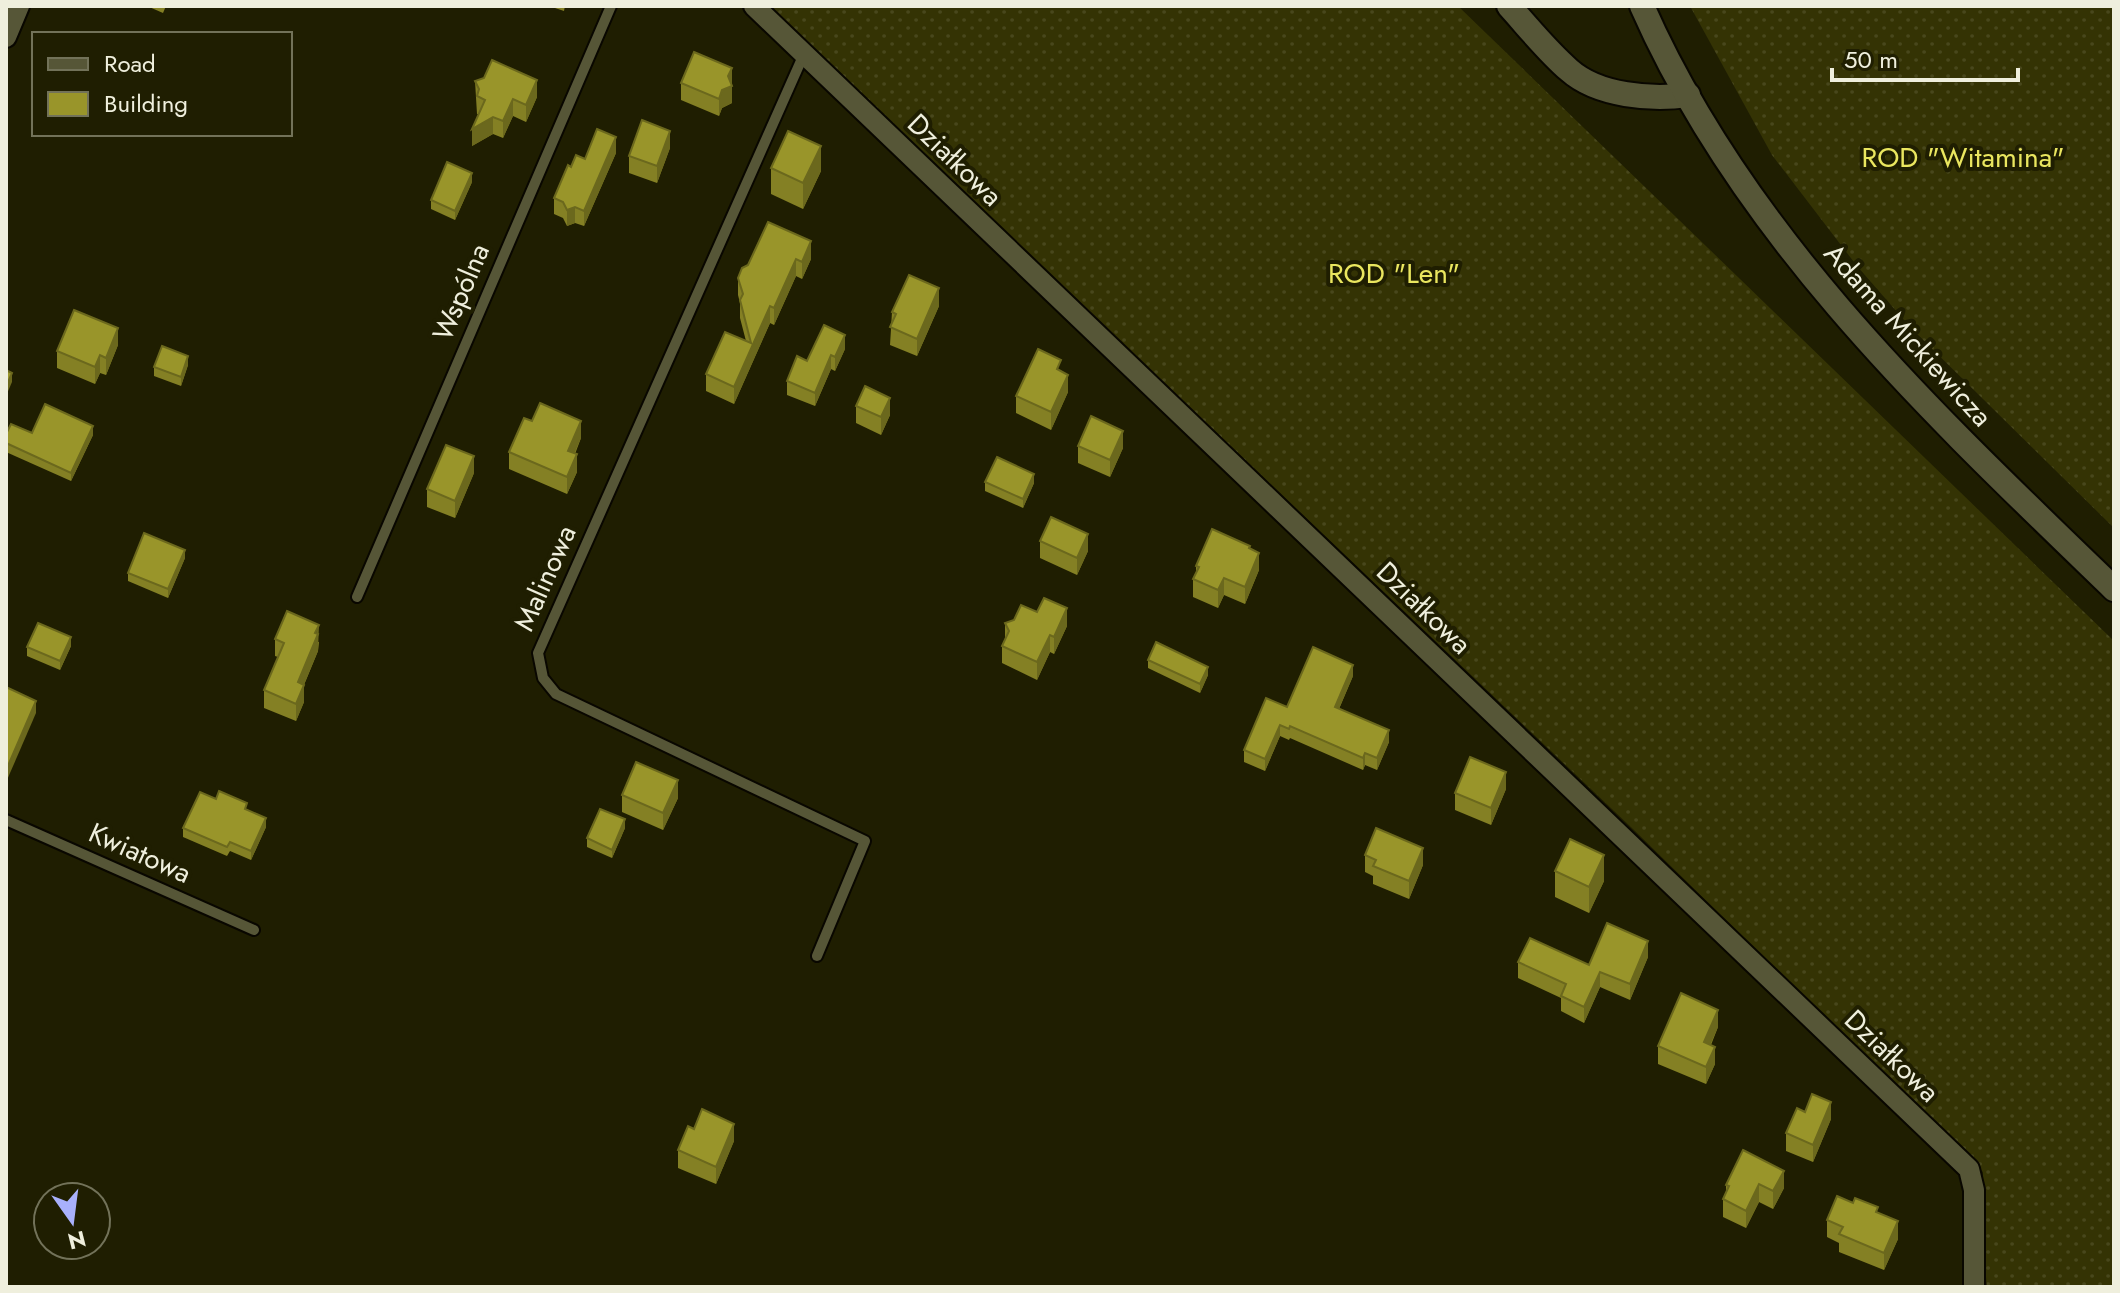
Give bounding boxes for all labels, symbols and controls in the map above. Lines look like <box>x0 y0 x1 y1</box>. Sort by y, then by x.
legend <box>32 32 292 136</box>
scale bar <box>1832 32 2018 82</box>
text: 50 m <box>1844 42 1898 77</box>
text: Road <box>104 46 156 81</box>
text: Building <box>104 86 188 121</box>
street label: Działkowa <box>898 104 1012 216</box>
park label: ROD "Witamina" <box>1862 137 2064 178</box>
street label: Adama Mickiewicza <box>1814 234 2002 436</box>
street label: Wspólna <box>422 237 500 347</box>
park label: ROD "Len" <box>1328 253 1460 294</box>
street label: Malinowa <box>504 519 586 637</box>
street label: Działkowa <box>1367 552 1481 664</box>
street label: Kwiatowa <box>82 812 198 894</box>
street label: Działkowa <box>1835 1000 1949 1112</box>
north arrow <box>32 1181 112 1261</box>
text: N <box>64 1223 89 1258</box>

